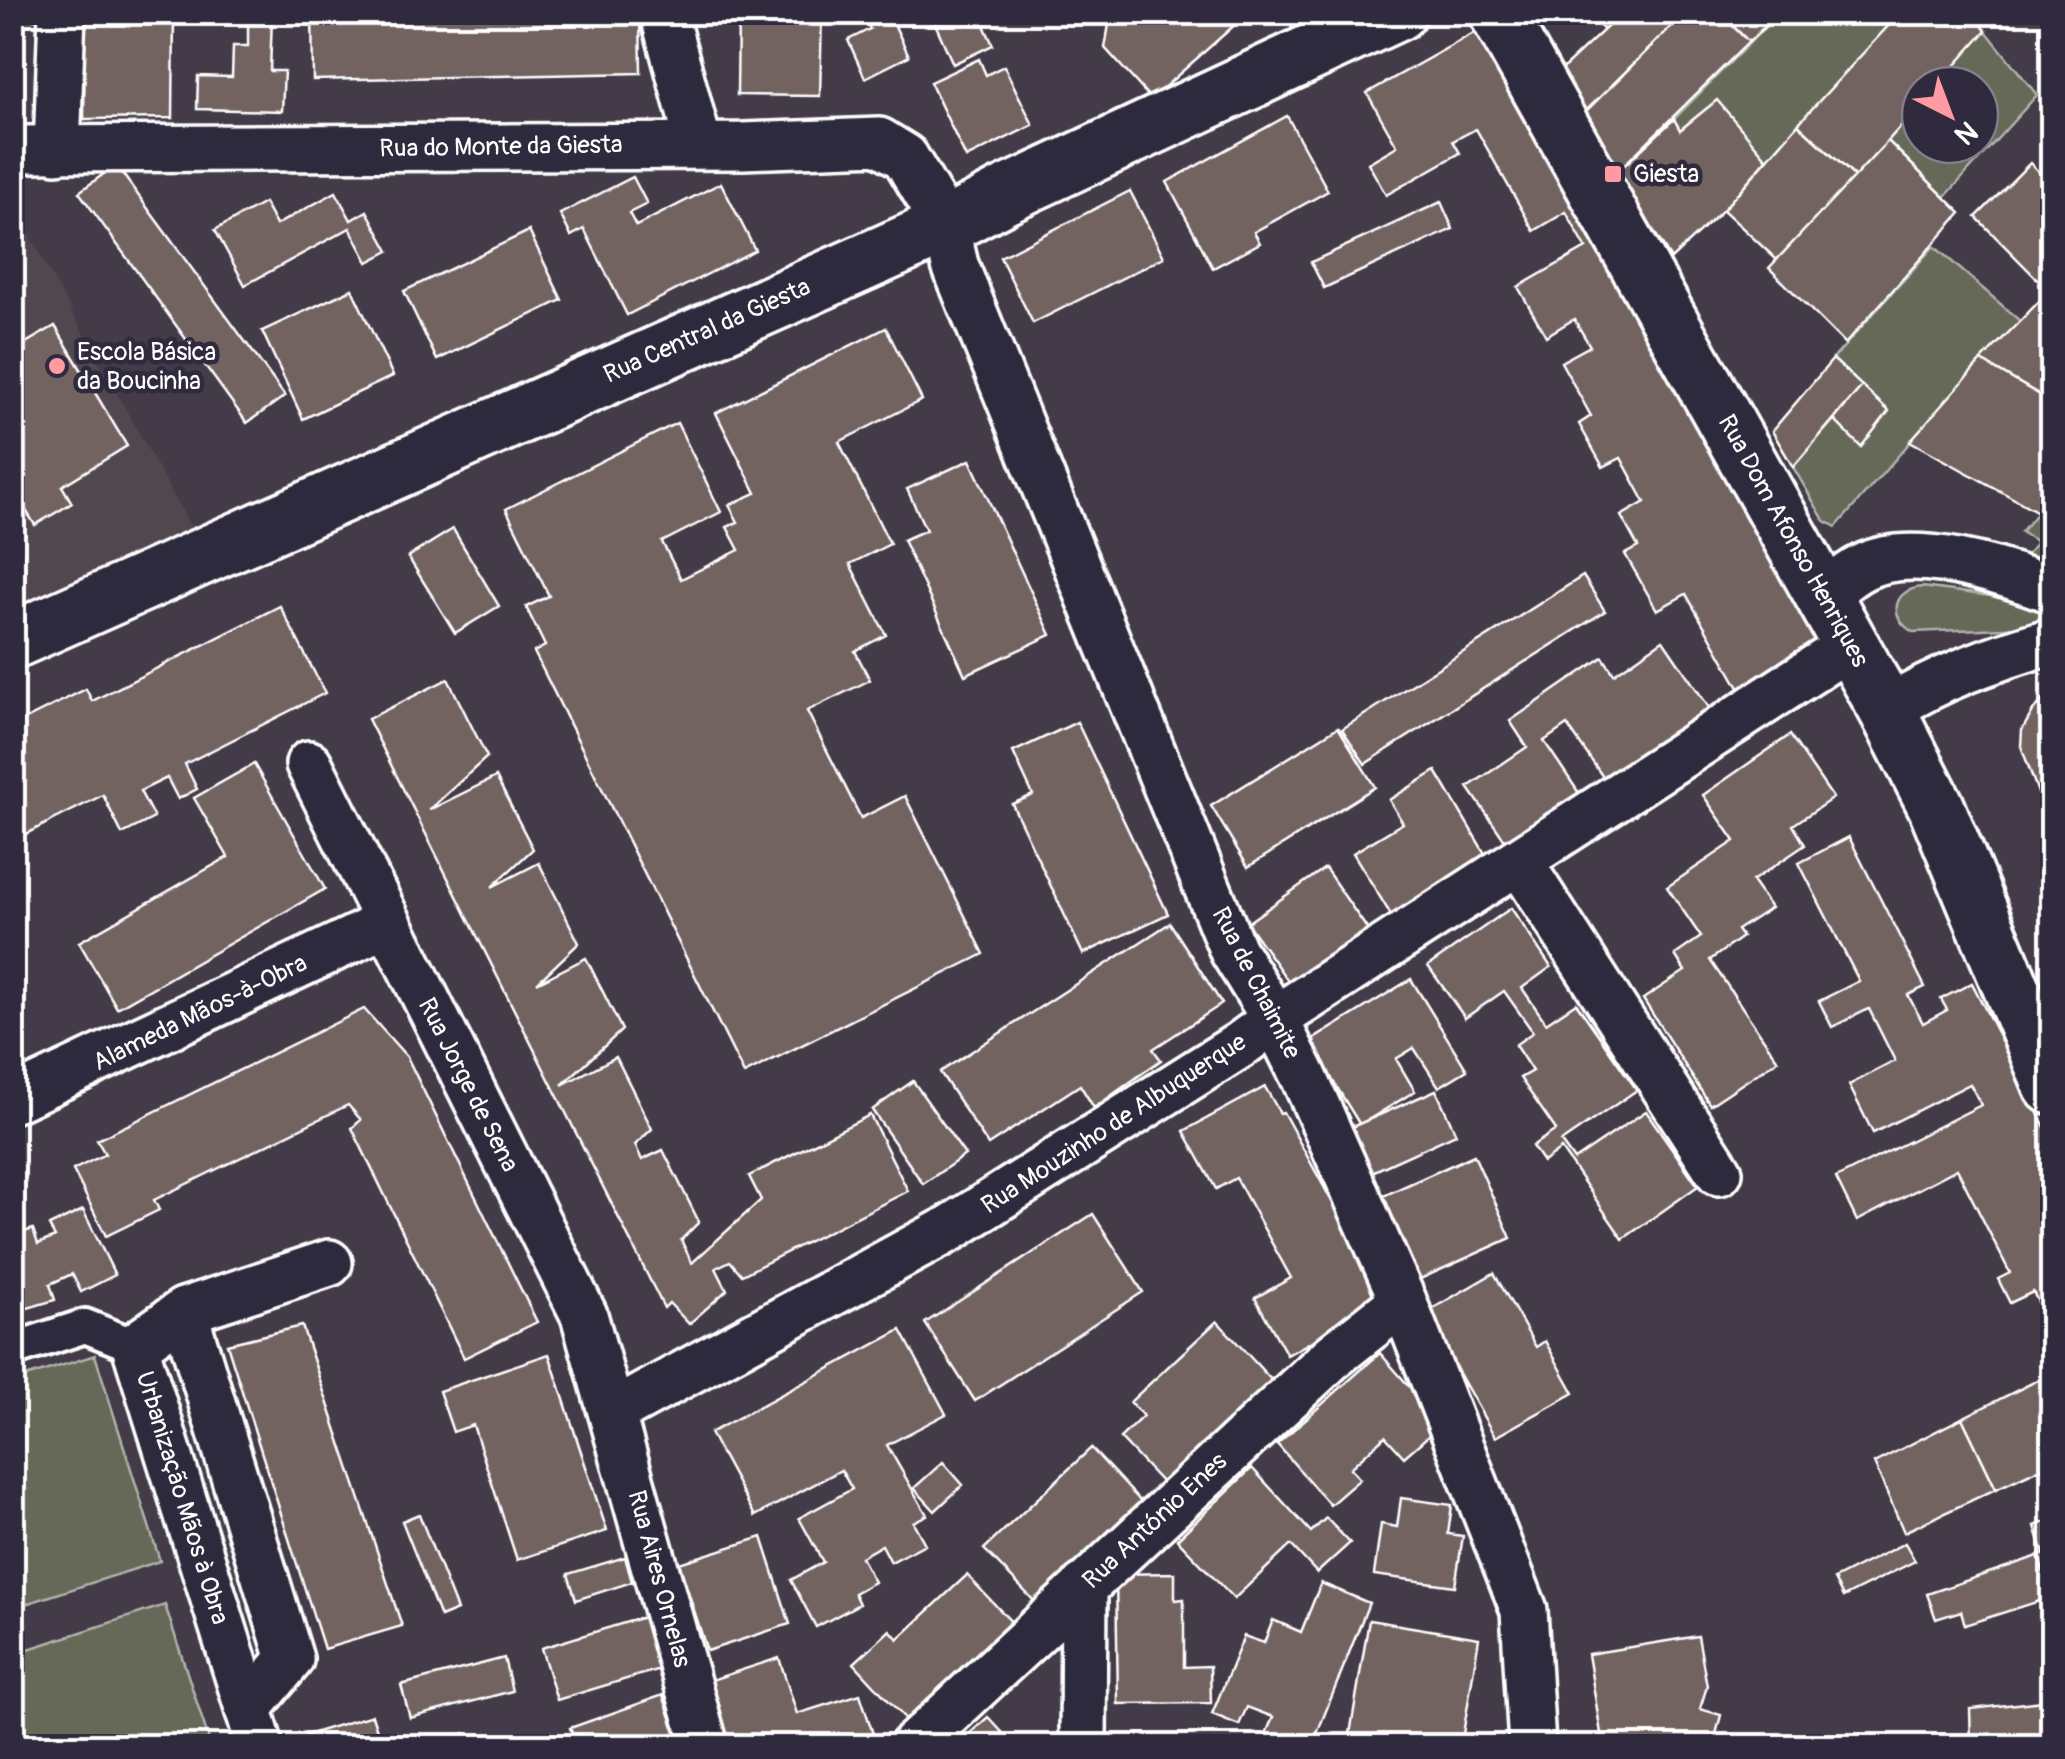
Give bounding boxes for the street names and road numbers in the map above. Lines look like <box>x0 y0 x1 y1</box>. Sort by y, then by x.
street label: Rua do Monte da Giesta <box>379 129 623 165</box>
street label: Rua Central da Giesta <box>599 272 815 390</box>
street label: Rua Dom Afonso Henriques <box>1711 409 1875 673</box>
street label: Rua de Chaimite <box>1205 902 1308 1065</box>
street label: Alameda Mãos-à-Obra <box>88 948 312 1078</box>
street label: Rua Jorge de Sena <box>411 993 525 1177</box>
street label: Rua Mouzinho de Albuquerque <box>976 1026 1253 1221</box>
street label: Urbanização Mãos à Obra <box>129 1368 235 1628</box>
street label: Rua António Enes <box>1076 1446 1234 1596</box>
street label: Rua Aires Ornelas <box>620 1487 698 1671</box>

